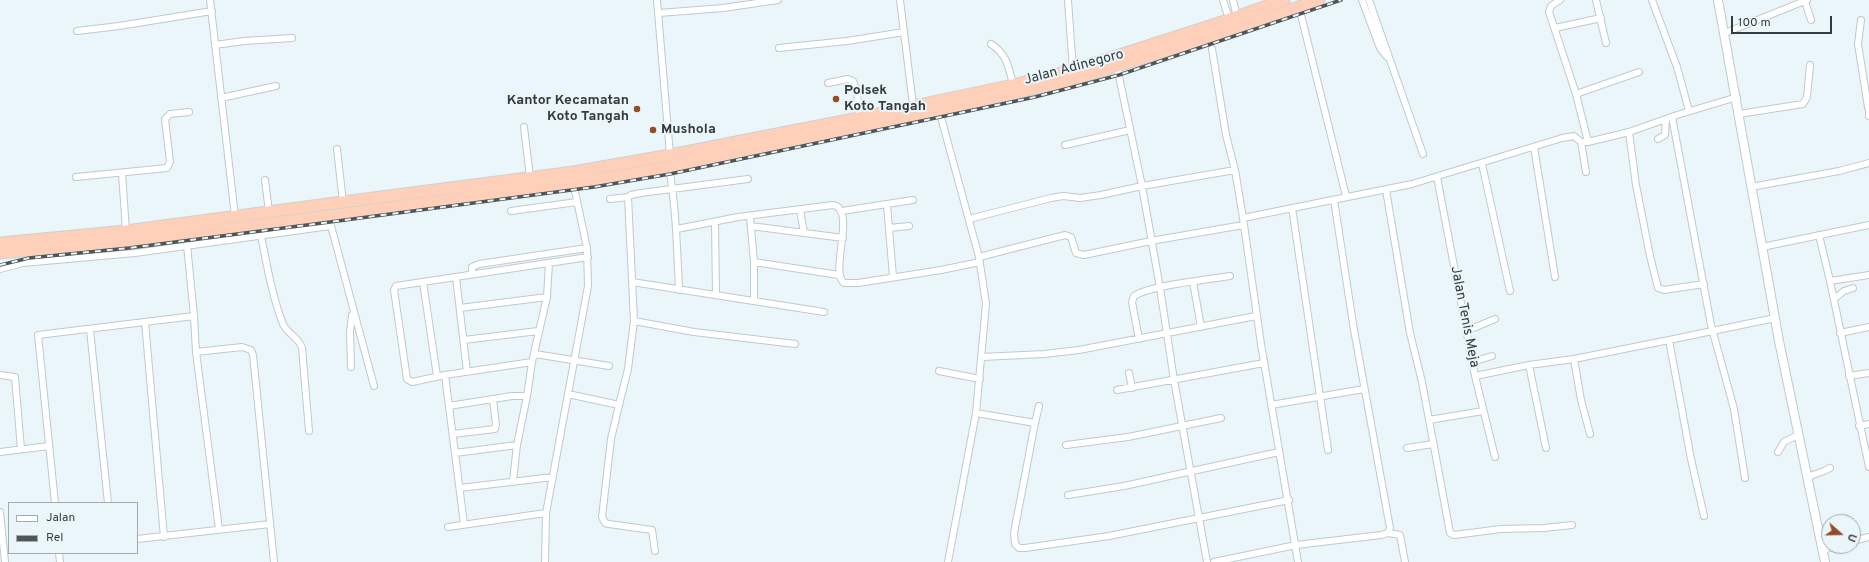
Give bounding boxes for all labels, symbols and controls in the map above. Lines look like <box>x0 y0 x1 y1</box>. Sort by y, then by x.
scale bar <box>1733 8 1834 34</box>
text: 100 m <box>1738 15 1771 31</box>
street label: Jalan Adinegoro <box>1022 47 1126 89</box>
place label: Polsek Koto Tangah <box>844 83 926 116</box>
place label: Kantor Kecamatan Koto Tangah <box>507 93 629 126</box>
marker: Polsek Koto Tangah <box>831 94 841 104</box>
marker: Kantor Kecamatan Koto Tangah <box>632 104 642 114</box>
place label: Mushola <box>661 122 716 138</box>
marker: Mushola <box>648 125 658 135</box>
street label: Jalan Tenis Meja <box>1446 265 1482 369</box>
legend <box>8 502 138 554</box>
text: Jalan <box>46 510 75 526</box>
north arrow <box>1821 514 1861 554</box>
text: Rel <box>46 530 63 546</box>
text: U <box>1843 532 1859 544</box>

